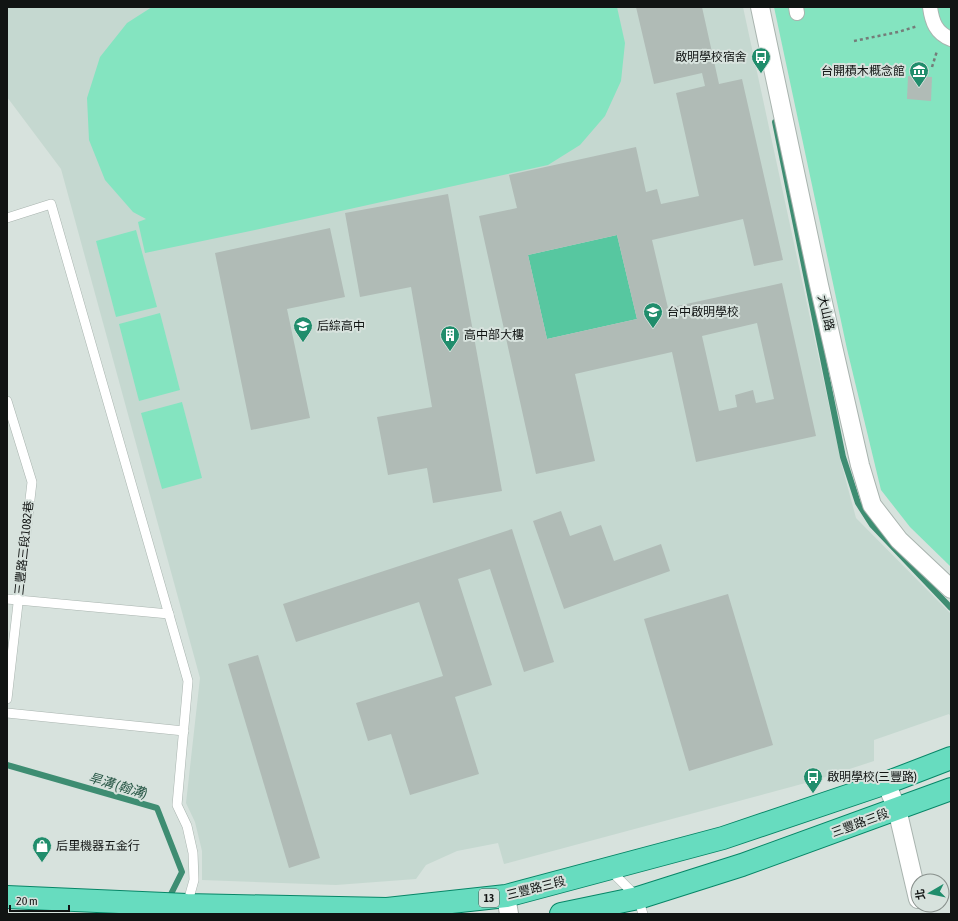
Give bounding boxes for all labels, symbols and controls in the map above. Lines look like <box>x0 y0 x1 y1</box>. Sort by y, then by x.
bus stop icon: 啟明學校宿舍 <box>750 46 772 74</box>
place label: 啟明學校宿舍 <box>675 50 747 64</box>
museum icon: 台開積木概念館 <box>908 60 930 88</box>
place label: 台開積木概念館 <box>821 64 905 78</box>
street label: 大山路 <box>815 294 837 332</box>
school or university icon: 台中啟明學校 <box>642 301 664 329</box>
place label: 台中啟明學校 <box>667 305 739 319</box>
school or university icon: 后綜高中 <box>292 315 314 343</box>
place label: 后綜高中 <box>317 319 365 333</box>
building icon: 高中部大樓 <box>439 324 461 352</box>
place label: 高中部大樓 <box>464 328 524 342</box>
street label: 三豐路三段1082巷 <box>12 500 36 596</box>
bus stop icon: 啟明學校(三豐路) <box>802 766 824 794</box>
water label: 旱溝 (翰溝) <box>87 770 149 801</box>
place label: 啟明學校(三豐路) <box>827 770 917 784</box>
street label: 三豐路三段 <box>829 806 891 840</box>
shop icon: 后里機器五金行 <box>31 835 53 863</box>
place label: 后里機器五金行 <box>56 839 140 853</box>
north arrow <box>910 873 950 913</box>
street label: 三豐路三段 <box>505 874 567 902</box>
scale bar <box>10 887 69 913</box>
text: 北 <box>913 888 927 901</box>
road number: 13 <box>479 889 499 907</box>
text: 20 m <box>16 894 38 908</box>

